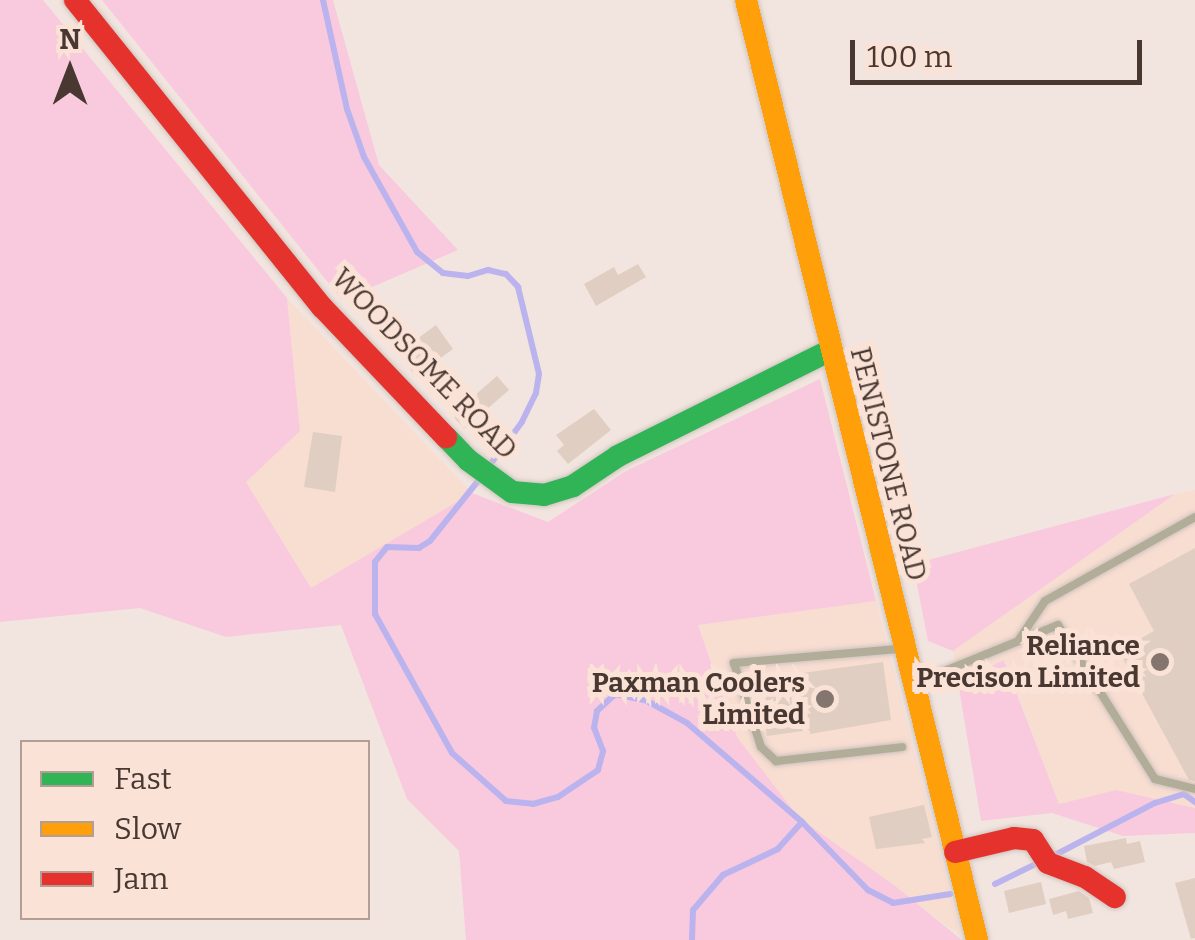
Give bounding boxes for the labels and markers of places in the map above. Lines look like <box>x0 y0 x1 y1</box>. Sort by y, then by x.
place label: Reliance Precison Limited <box>916 629 1140 695</box>
marker: Reliance Precison Limited <box>1149 651 1171 673</box>
place label: Paxman Coolers Limited <box>592 666 805 732</box>
marker: Paxman Coolers Limited <box>814 688 836 710</box>

